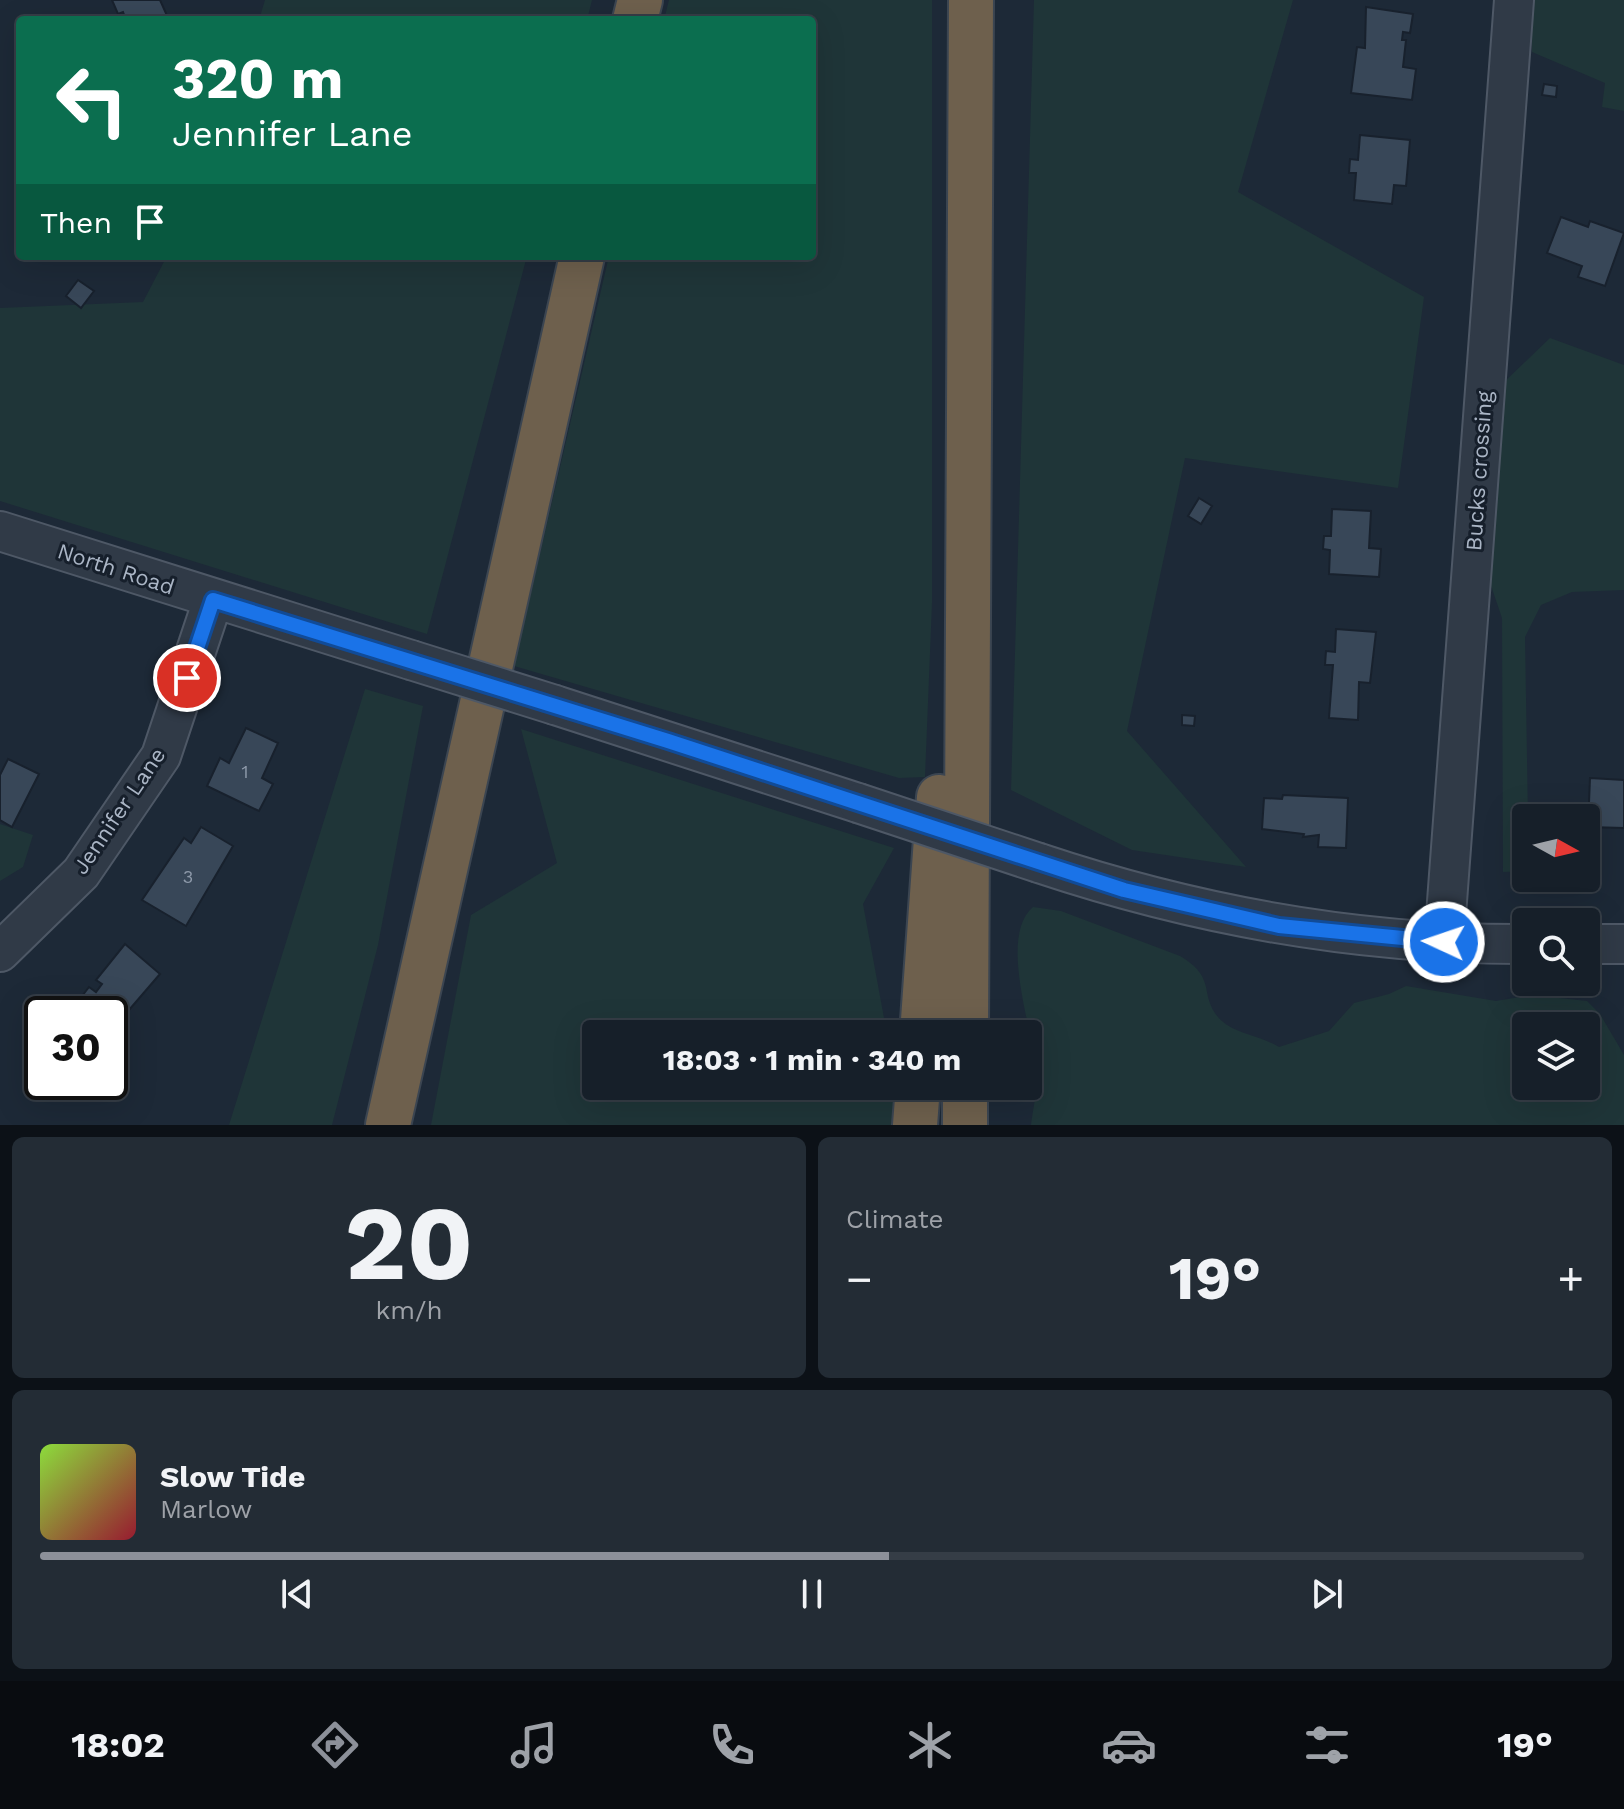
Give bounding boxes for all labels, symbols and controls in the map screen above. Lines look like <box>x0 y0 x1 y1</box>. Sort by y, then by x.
text: 320 m <box>172 46 343 112</box>
icon: left <box>40 48 144 152</box>
text: Jennifer Lane <box>172 113 413 155</box>
icon: arrive <box>128 200 172 244</box>
text: Then <box>40 205 112 240</box>
street label: Bucks crossing <box>1461 390 1497 552</box>
street label: North Road <box>54 538 178 600</box>
pin <box>153 644 221 712</box>
icon: arrive <box>165 656 209 700</box>
street label: Jennifer Lane <box>68 743 170 879</box>
house number: 1 <box>241 761 249 782</box>
north arrow <box>1512 804 1600 892</box>
map controls <box>1512 804 1600 1100</box>
house number: 3 <box>183 866 193 887</box>
position arrow <box>1402 900 1486 984</box>
button: search <box>1512 908 1600 996</box>
speed limit sign: 30 <box>24 996 128 1100</box>
button: layers <box>1512 1012 1600 1100</box>
text: 18:03 · 1 min · 340 m <box>663 1042 961 1077</box>
text: 20 <box>345 1182 473 1304</box>
text: Climate <box>846 1204 944 1234</box>
text: 19° <box>1169 1243 1261 1314</box>
text: − <box>846 1253 873 1305</box>
text: + <box>1557 1253 1584 1305</box>
text: km/h <box>376 1295 442 1325</box>
text: Slow Tide <box>160 1459 305 1494</box>
text: Marlow <box>160 1494 252 1524</box>
icon: previous <box>275 1572 319 1616</box>
icon: pause <box>790 1572 834 1616</box>
icon: next <box>1305 1572 1349 1616</box>
icon: directions <box>307 1717 363 1773</box>
icon: music <box>506 1717 562 1773</box>
icon: phone <box>704 1717 760 1773</box>
icon: climate <box>902 1717 958 1773</box>
icon: car <box>1101 1717 1157 1773</box>
icon: filters <box>1299 1717 1355 1773</box>
text: 18:02 <box>71 1724 165 1766</box>
text: 19° <box>1497 1724 1553 1766</box>

